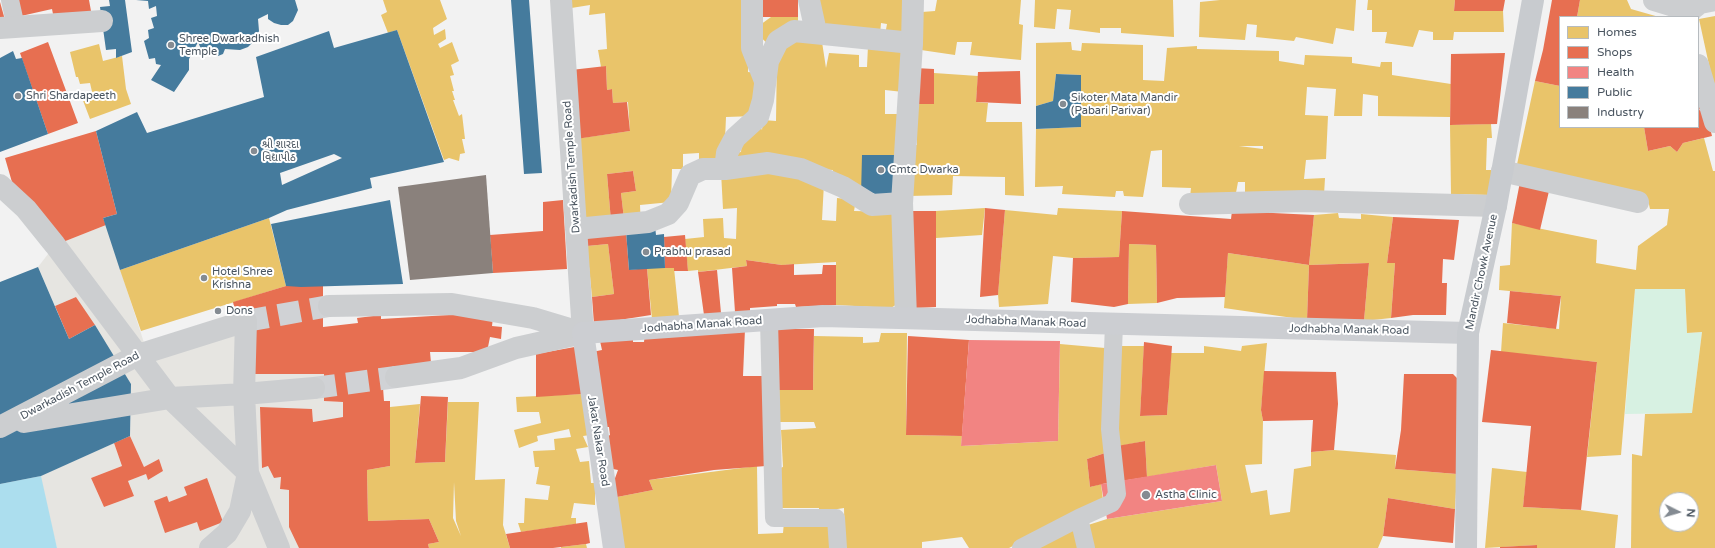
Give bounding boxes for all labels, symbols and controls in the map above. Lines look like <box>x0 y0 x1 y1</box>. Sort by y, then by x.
legend <box>1559 16 1699 128</box>
text: Homes <box>1597 25 1637 39</box>
place label: Shree Dwarkadhish Temple <box>179 32 279 58</box>
marker: Shree Dwarkadhish Temple <box>166 40 176 50</box>
text: Shops <box>1597 45 1632 59</box>
text: Health <box>1597 65 1634 79</box>
text: Public <box>1597 85 1632 99</box>
place label: Shri Shardapeeth <box>26 89 116 103</box>
marker: Shri Shardapeeth <box>13 91 23 101</box>
place label: Sikoter Mata Mandir (Pabari Parivar) <box>1071 91 1178 117</box>
marker: Sikoter Mata Mandir (Pabari Parivar) <box>1058 99 1068 109</box>
street label: Dwarkadish Temple Road <box>561 100 583 234</box>
text: Industry <box>1597 105 1644 119</box>
place label: શ્રી શારદા વિદ્યાપીઠ <box>262 138 299 164</box>
marker: શ્રી શારદા વિદ્યાપીઠ <box>249 146 259 156</box>
place label: Cmtc Dwarka <box>889 163 959 177</box>
marker: Cmtc Dwarka <box>876 165 886 175</box>
street label: Mandir Chowk Avenue <box>1463 213 1501 331</box>
place label: Prabhu prasad <box>654 245 731 259</box>
marker: Prabhu prasad <box>641 247 651 257</box>
place label: Hotel Shree Krishna <box>212 265 273 291</box>
marker: Hotel Shree Krishna <box>199 273 209 283</box>
place label: Dons <box>226 304 253 318</box>
marker: Dons <box>213 306 223 316</box>
street label: Jodhabha Manak Road <box>966 313 1086 331</box>
street label: Jodhabha Manak Road <box>641 314 763 336</box>
street label: Jodhabha Manak Road <box>1289 322 1409 338</box>
street label: Dwarkadish Temple Road <box>18 349 142 423</box>
street label: Jakat Nakar Road <box>584 394 612 488</box>
place label: Astha Clinic <box>1155 488 1217 502</box>
marker: Astha Clinic <box>1140 489 1152 501</box>
north arrow <box>1659 492 1699 532</box>
text: N <box>1684 508 1697 518</box>

